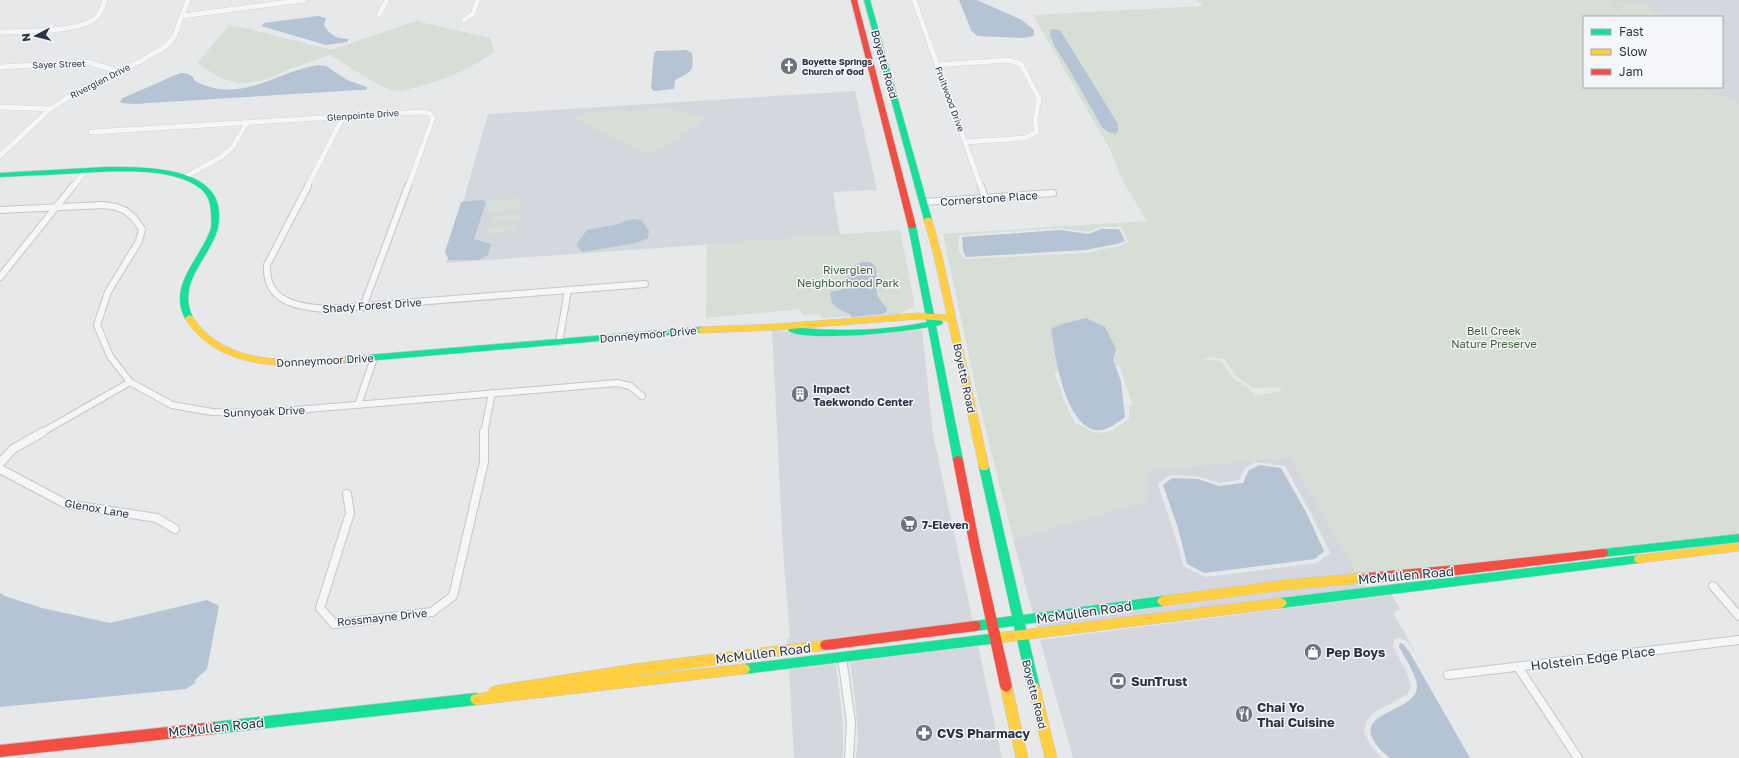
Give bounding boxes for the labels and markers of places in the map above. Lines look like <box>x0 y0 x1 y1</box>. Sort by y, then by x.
church icon: Boyette Springs Church of God <box>779 56 799 76</box>
place label: Boyette Springs Church of God <box>802 56 872 77</box>
place label: Impact Taekwondo Center <box>813 382 914 408</box>
building icon: Impact Taekwondo Center <box>790 384 810 404</box>
supermarket icon: 7-Eleven <box>899 514 919 534</box>
place label: 7-Eleven <box>922 518 969 531</box>
shop icon: Pep Boys <box>1303 642 1323 662</box>
place label: Pep Boys <box>1326 644 1385 660</box>
bank icon: SunTrust <box>1108 671 1128 691</box>
place label: SunTrust <box>1131 673 1187 689</box>
place label: Chai Yo Thai Cuisine <box>1257 699 1335 730</box>
restaurant icon: Chai Yo Thai Cuisine <box>1234 704 1254 724</box>
pharmacy icon: CVS Pharmacy <box>914 723 934 743</box>
place label: CVS Pharmacy <box>937 725 1030 741</box>

